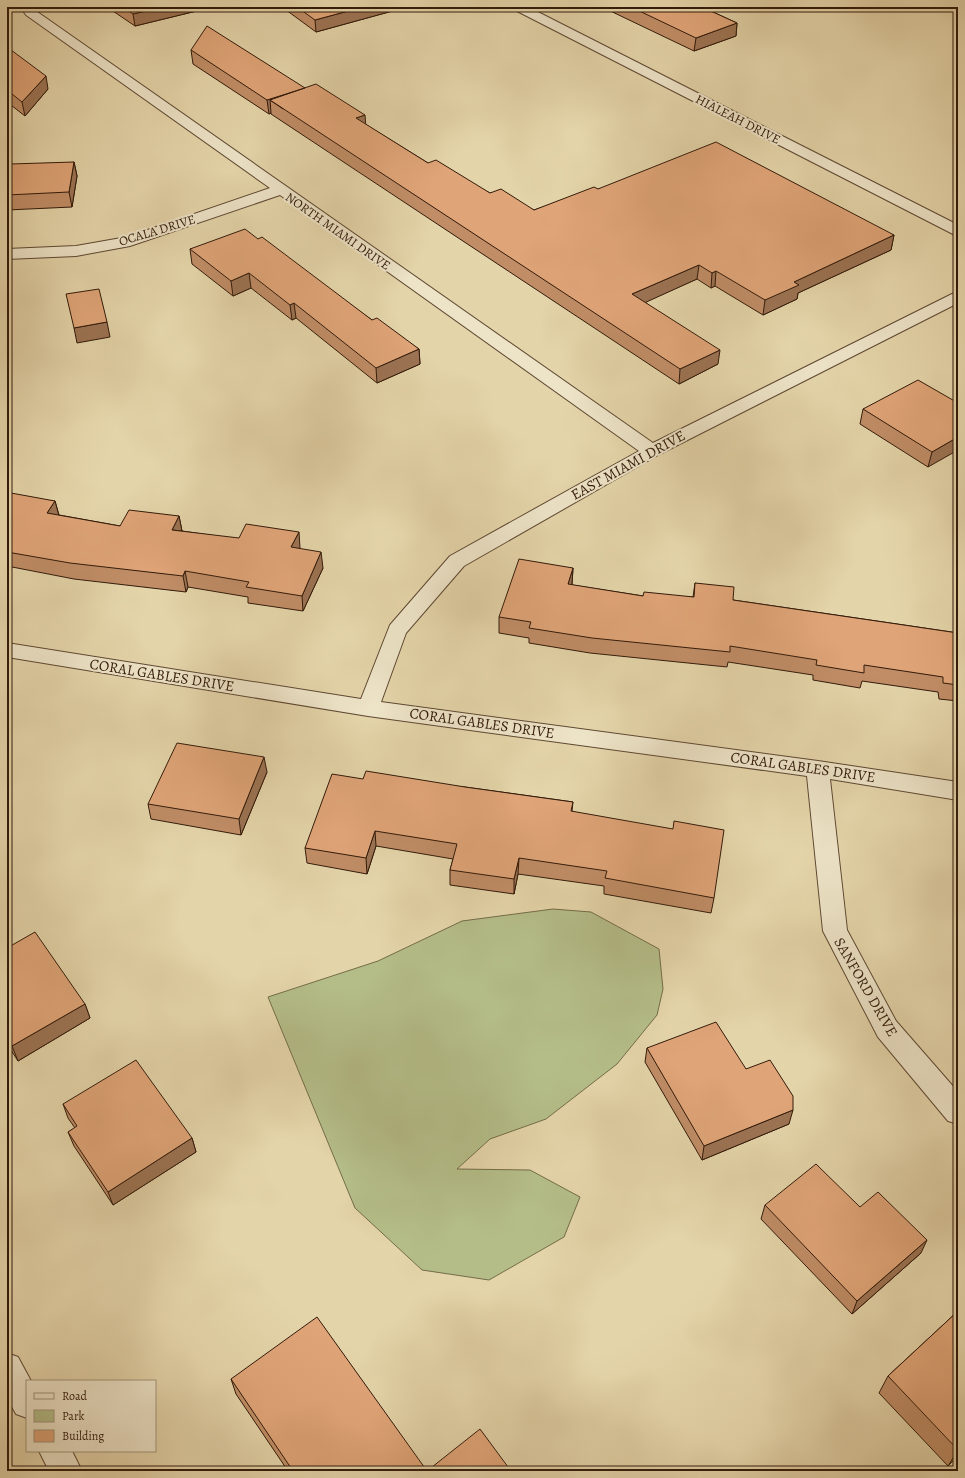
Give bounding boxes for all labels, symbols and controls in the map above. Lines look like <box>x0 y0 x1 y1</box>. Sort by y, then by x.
street label: HIALEAH DRIVE <box>693 90 783 148</box>
street label: NORTH MIAMI DRIVE <box>282 188 394 274</box>
street label: OCALA DRIVE <box>117 210 197 250</box>
street label: EAST MIAMI DRIVE <box>567 425 689 505</box>
street label: CORAL GABLES DRIVE <box>88 654 236 696</box>
street label: CORAL GABLES DRIVE <box>408 703 556 743</box>
street label: CORAL GABLES DRIVE <box>729 747 877 787</box>
street label: SANFORD DRIVE <box>830 934 902 1040</box>
legend <box>26 1380 156 1452</box>
text: Road <box>62 1388 88 1404</box>
text: Park <box>62 1408 85 1424</box>
text: Building <box>62 1428 104 1444</box>

